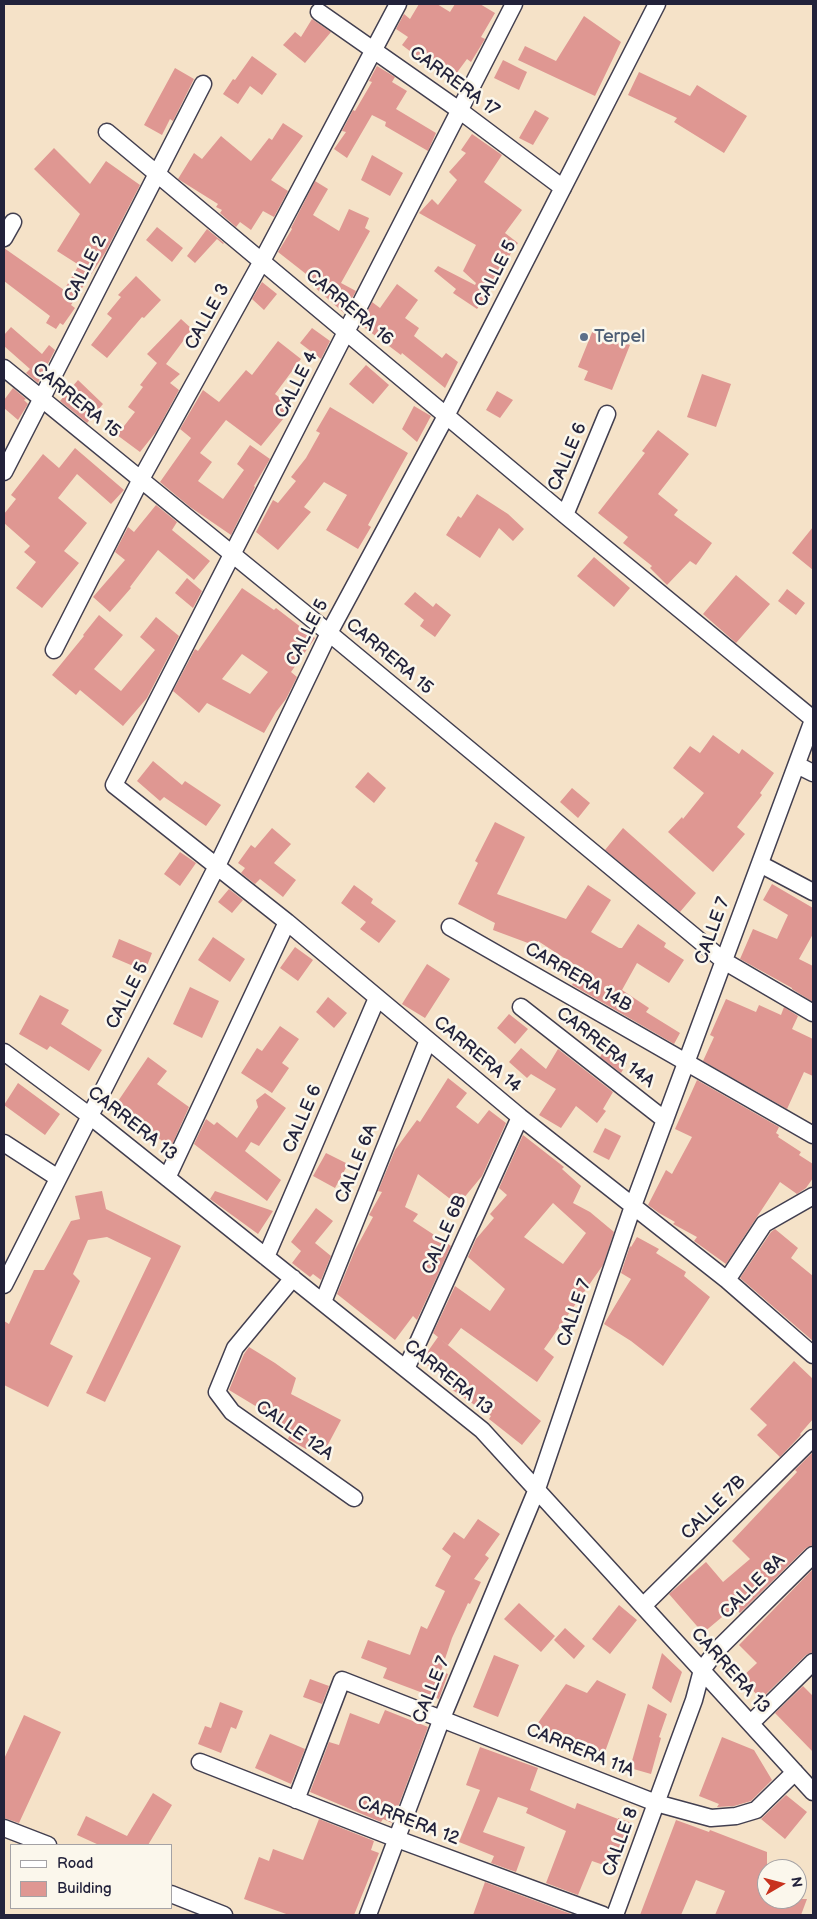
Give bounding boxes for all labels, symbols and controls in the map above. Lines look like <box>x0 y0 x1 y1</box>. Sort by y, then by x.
street label: CARRERA 17 <box>405 42 503 122</box>
street label: CALLE 2 <box>60 232 112 306</box>
street label: CALLE 5 <box>470 237 522 311</box>
street label: CARRERA 16 <box>301 265 397 351</box>
street label: CALLE 3 <box>181 280 235 354</box>
place label: Terpel <box>594 326 645 348</box>
marker: Terpel <box>578 331 590 343</box>
street label: CALLE 4 <box>271 348 323 422</box>
street label: CARRERA 15 <box>28 359 124 443</box>
street label: CALLE 6 <box>544 420 592 494</box>
street label: CALLE 5 <box>282 596 334 670</box>
street label: CARRERA 15 <box>341 614 437 700</box>
street label: CALLE 7 <box>691 894 735 968</box>
street label: CARRERA 14B <box>521 939 635 1017</box>
street label: CALLE 5 <box>102 959 154 1033</box>
street label: CARRERA 14A <box>552 1003 658 1093</box>
street label: CARRERA 14 <box>429 1012 525 1098</box>
street label: CARRERA 13 <box>83 1082 181 1166</box>
street label: CALLE 6 <box>279 1082 327 1156</box>
street label: CALLE 6A <box>331 1121 383 1207</box>
street label: CALLE 6B <box>418 1192 472 1278</box>
street label: CALLE 7 <box>553 1276 597 1350</box>
street label: CARRERA 13 <box>399 1336 497 1420</box>
street label: CALLE 12A <box>251 1396 337 1466</box>
street label: CALLE 7B <box>677 1471 751 1545</box>
street label: CALLE 8A <box>716 1550 790 1624</box>
street label: CARRERA 13 <box>686 1624 774 1718</box>
street label: CALLE 7 <box>409 1653 455 1727</box>
street label: CARRERA 11A <box>523 1719 637 1783</box>
street label: CARRERA 12 <box>354 1792 462 1850</box>
street label: CALLE 8 <box>599 1805 643 1879</box>
legend <box>10 1844 172 1909</box>
text: Road <box>57 1854 93 1873</box>
north arrow <box>757 1859 807 1909</box>
text: N <box>787 1876 806 1888</box>
text: Building <box>57 1879 112 1898</box>

